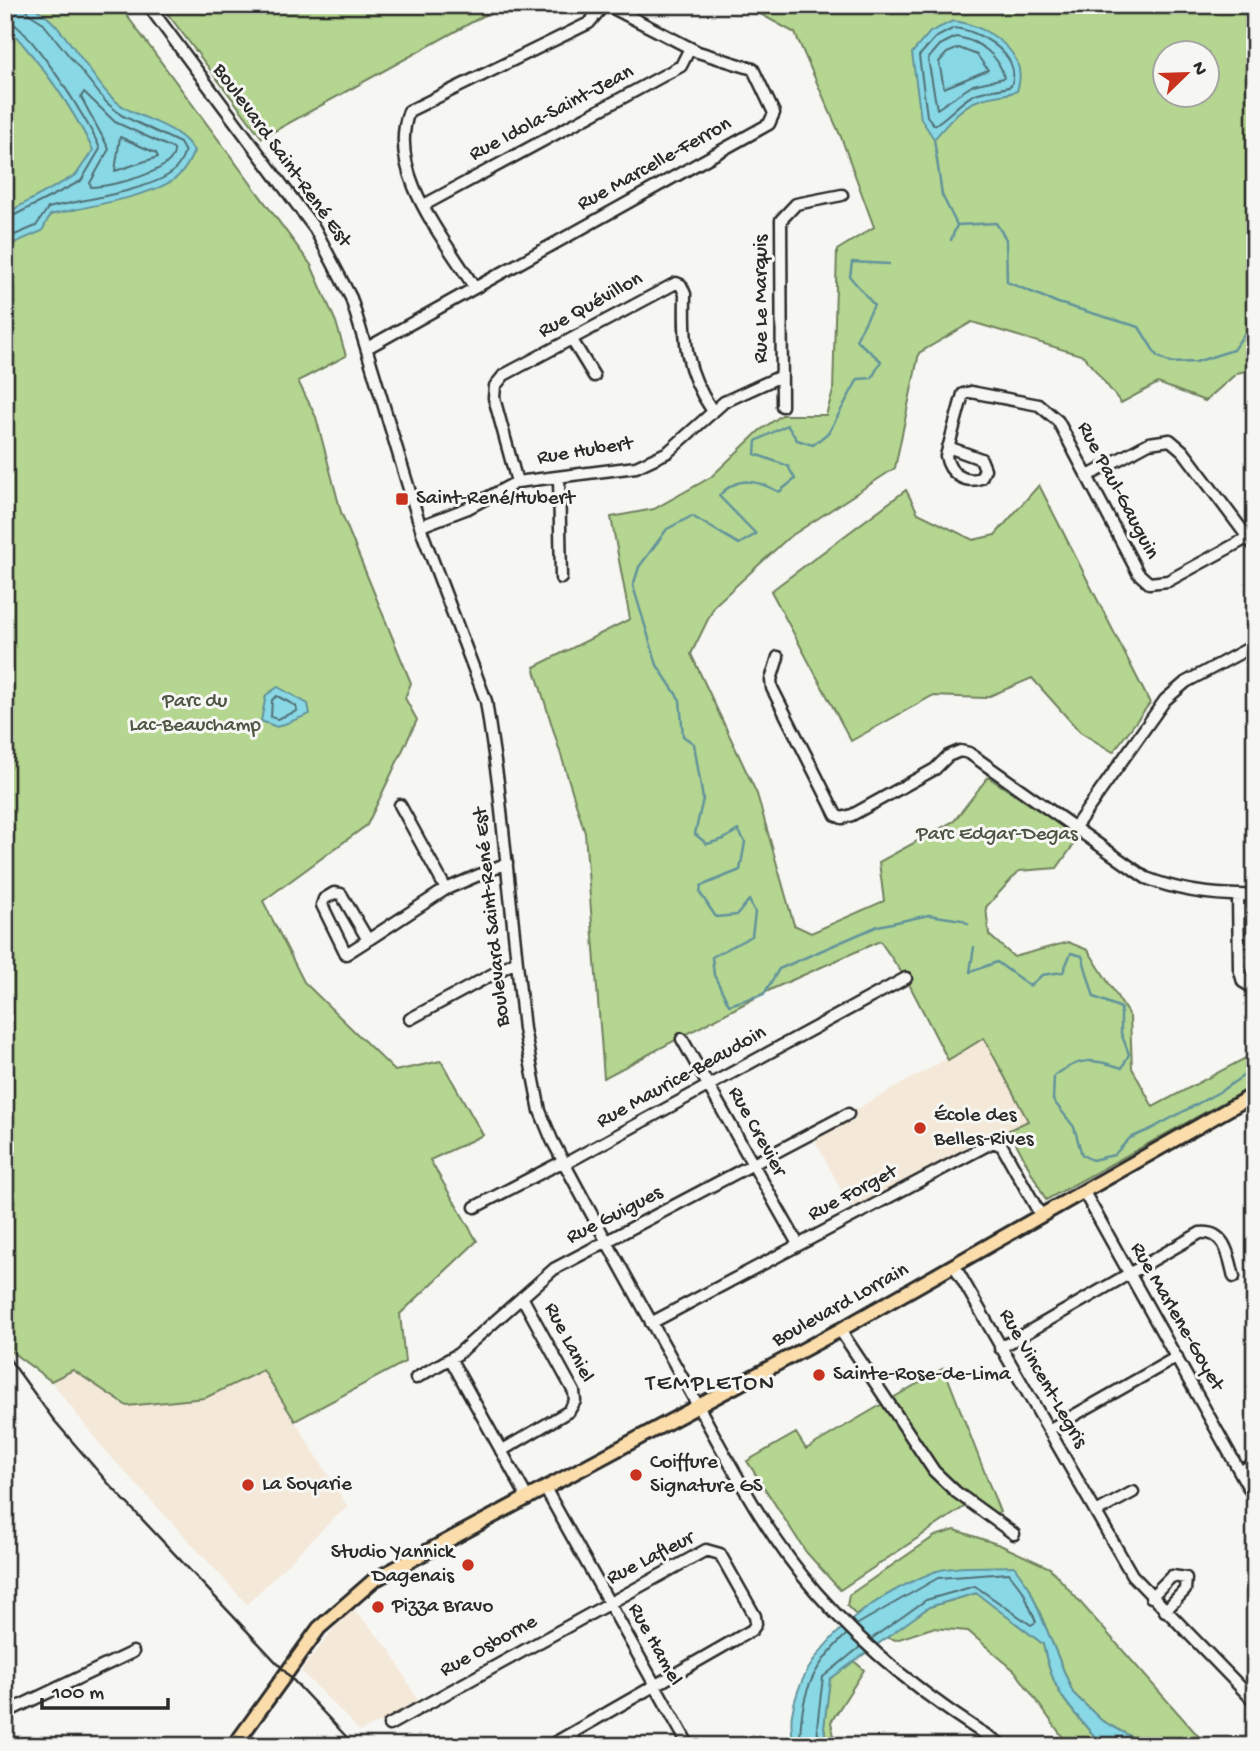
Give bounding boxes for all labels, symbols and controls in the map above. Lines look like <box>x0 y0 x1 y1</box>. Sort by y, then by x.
north arrow <box>1152 38 1222 108</box>
street label: Boulevard Saint-René Est <box>205 59 357 255</box>
text: N <box>1185 59 1211 79</box>
street label: Rue Idola-Saint-Jean <box>466 60 638 168</box>
street label: Rue Marcelle-Ferron <box>574 112 736 218</box>
street label: Rue Le Marquis <box>750 233 775 363</box>
street label: Rue Quévillon <box>534 267 648 345</box>
street label: Rue Paul-Gauguin <box>1070 418 1164 564</box>
street label: Rue Hubert <box>535 432 637 472</box>
place label: Saint-René/Hubert <box>416 487 577 512</box>
marker: Saint-René/Hubert <box>394 491 410 507</box>
park label: Parc du Lac-Beauchamp <box>129 690 261 739</box>
street label: Boulevard Saint-René Est <box>469 804 517 1029</box>
park label: Parc Edgar-Degas <box>915 823 1079 848</box>
street label: Rue Maurice-Beaudoin <box>593 1021 771 1135</box>
street label: Rue Crevier <box>721 1083 792 1182</box>
place label: École des Belles-Rives <box>933 1104 1035 1153</box>
marker: École des Belles-Rives <box>912 1120 928 1136</box>
street label: Rue Forget <box>804 1159 904 1228</box>
street label: Rue Guigues <box>563 1181 668 1251</box>
street label: Rue Marlene-Goyet <box>1123 1238 1230 1398</box>
street label: Boulevard Lorrain <box>767 1258 914 1354</box>
street label: Rue Laniel <box>537 1299 599 1387</box>
street label: Rue Vincent-Legris <box>992 1305 1093 1454</box>
place label: Sainte-Rose-de-Lima <box>833 1363 1012 1388</box>
marker: Sainte-Rose-de-Lima <box>811 1367 827 1383</box>
district label: TEMPLETON <box>644 1371 776 1398</box>
place label: Coiffure Signature GS <box>650 1451 763 1500</box>
marker: Coiffure Signature GS <box>628 1467 644 1483</box>
place label: La Soyarie <box>262 1473 353 1498</box>
marker: La Soyarie <box>240 1477 256 1493</box>
street label: Rue Lafleur <box>603 1526 700 1592</box>
place label: Studio Yannick Dagenais <box>331 1541 457 1590</box>
marker: Studio Yannick Dagenais <box>460 1557 476 1573</box>
place label: Pizza Bravo <box>391 1595 493 1620</box>
marker: Pizza Bravo <box>370 1599 386 1615</box>
street label: Rue Hamel <box>621 1599 687 1691</box>
street label: Rue Osborne <box>436 1610 543 1684</box>
scale bar <box>42 1667 168 1711</box>
text: 100 m <box>51 1682 104 1707</box>

